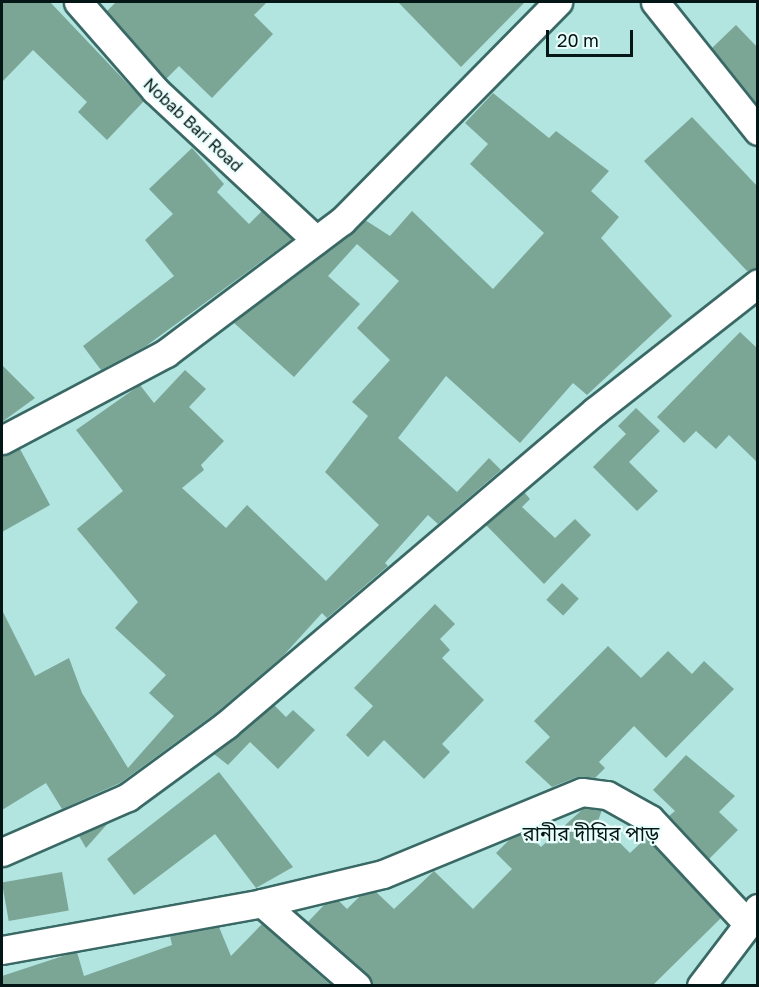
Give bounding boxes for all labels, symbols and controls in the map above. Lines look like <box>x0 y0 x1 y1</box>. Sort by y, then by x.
scale bar <box>549 18 636 56</box>
text: 20 m <box>557 29 599 51</box>
street label: Nobab Bari Road <box>140 74 246 176</box>
district label: রানীর দীঘির পাড় <box>523 821 659 845</box>

